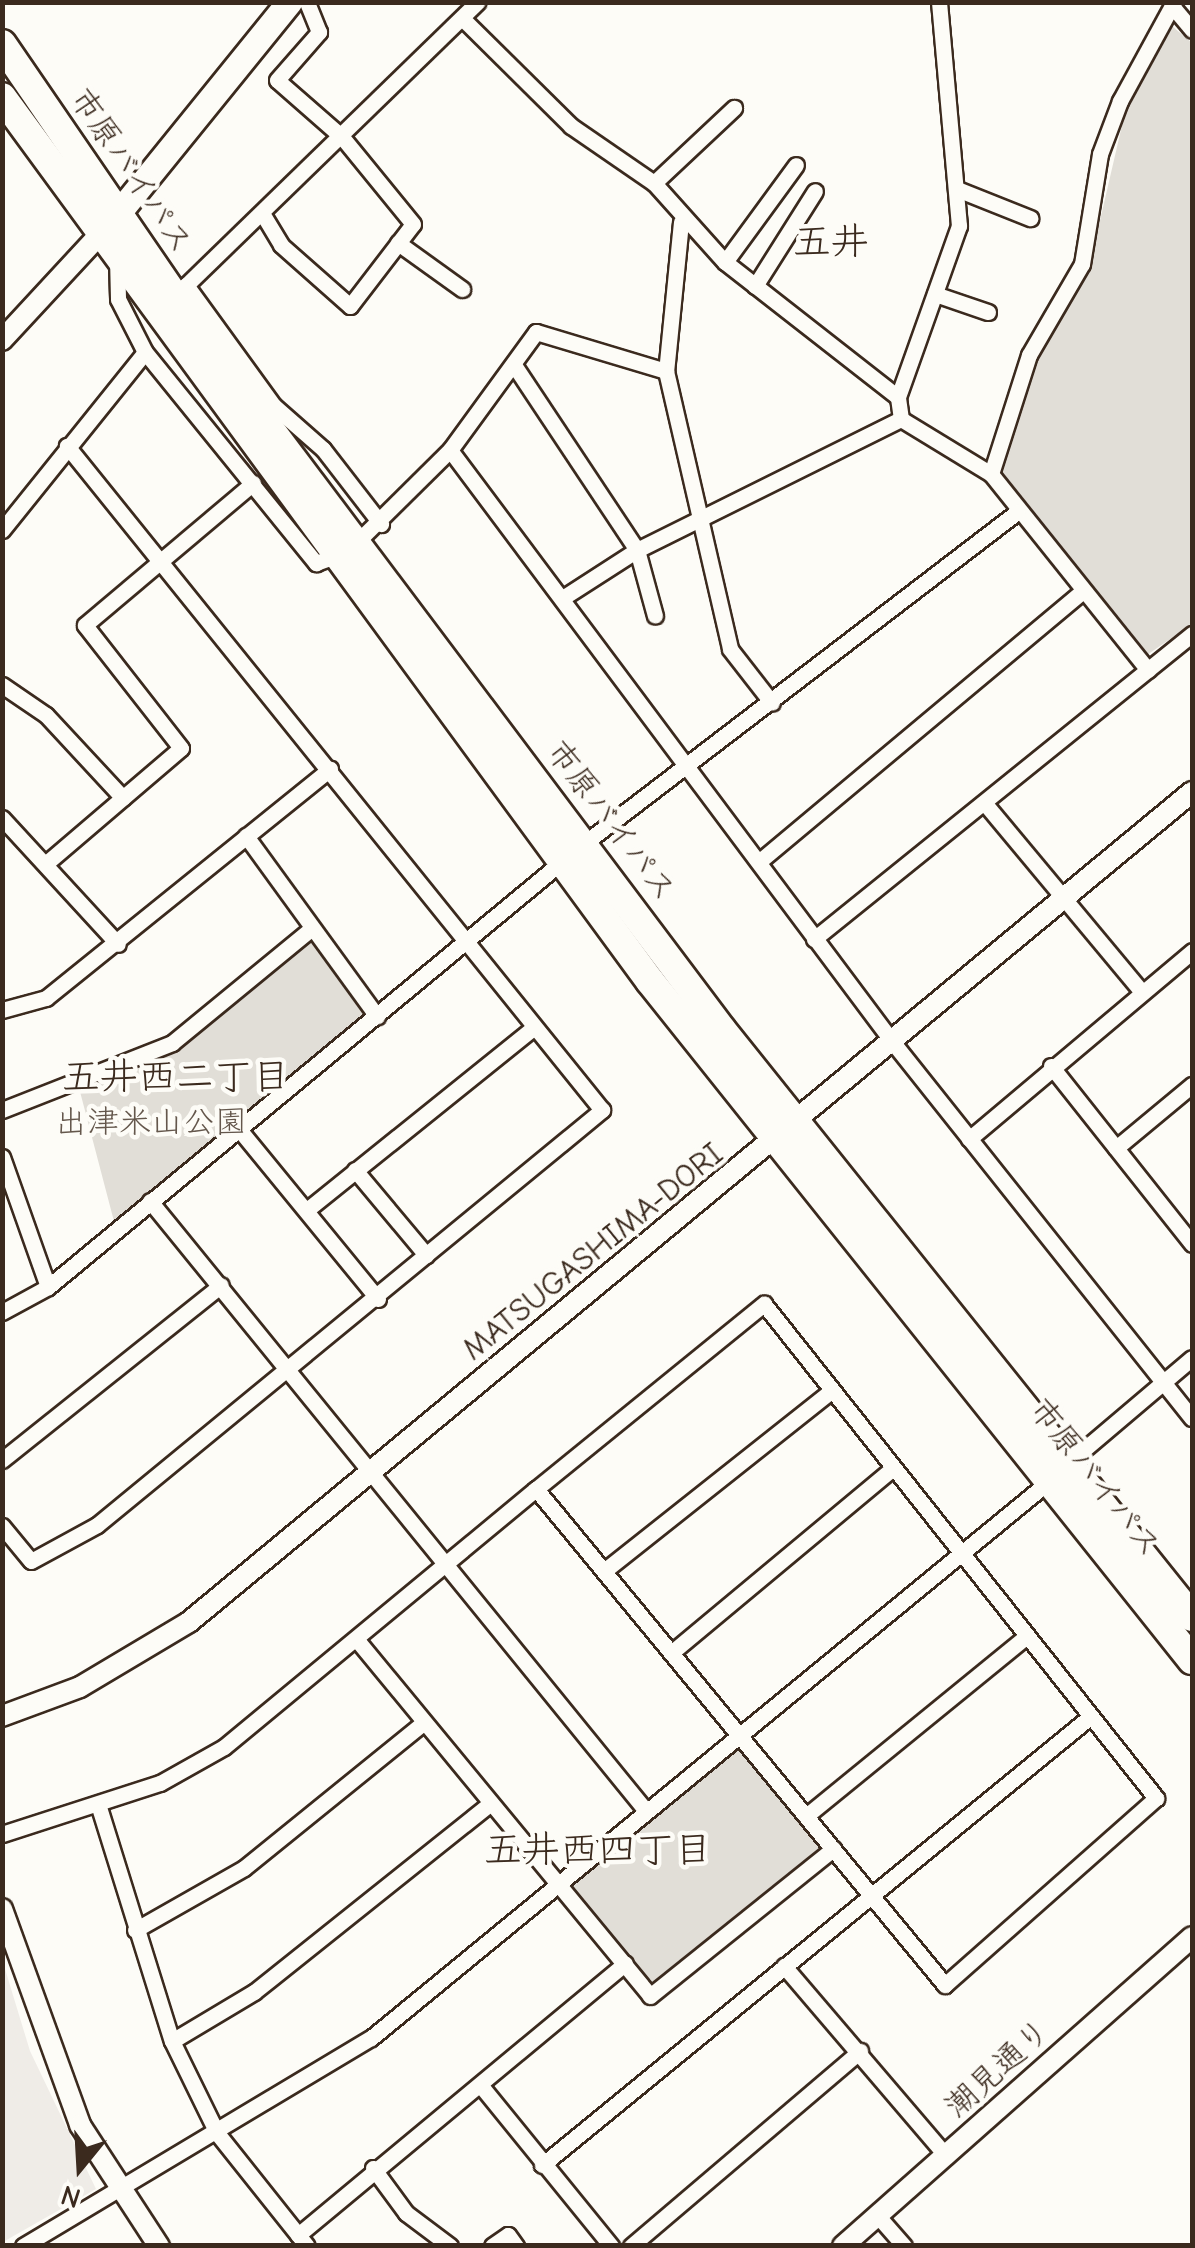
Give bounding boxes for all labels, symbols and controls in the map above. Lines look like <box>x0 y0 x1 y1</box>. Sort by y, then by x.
street label: 市原バイパス <box>61 81 201 261</box>
district label: 五井 <box>793 220 869 266</box>
street label: 市原バイパス <box>538 733 684 909</box>
district label: 五井西二丁目 <box>62 1055 290 1101</box>
park label: 出津米山公園 <box>55 1103 247 1141</box>
street label: MATSUGASHIMA-DORI <box>455 1135 731 1369</box>
street label: 市原バイパス <box>1021 1391 1169 1565</box>
district label: 五井西四丁目 <box>484 1828 712 1874</box>
street label: 潮見通り <box>938 2012 1058 2126</box>
north arrow <box>30 2118 130 2218</box>
text: N <box>57 2178 84 2215</box>

